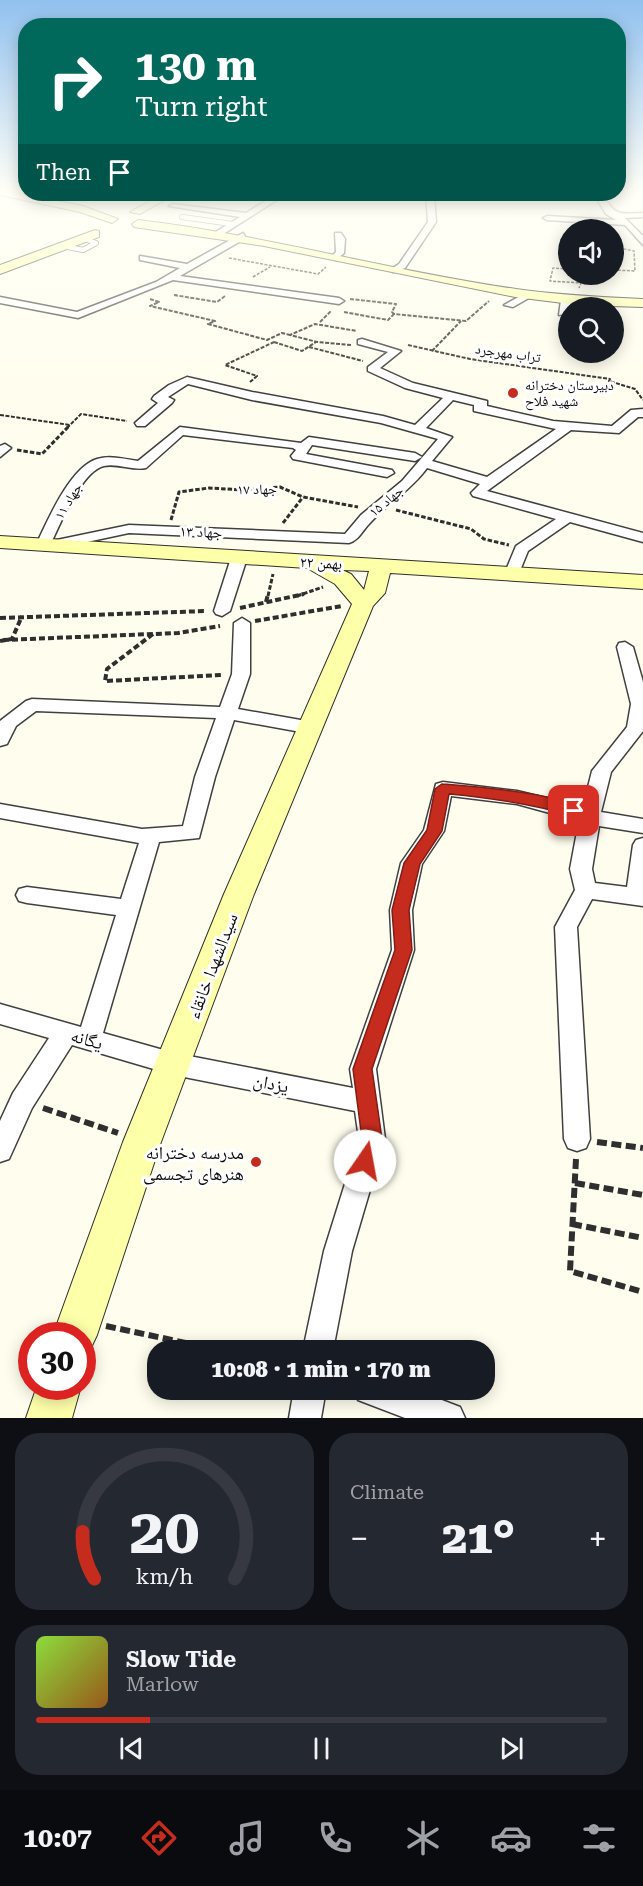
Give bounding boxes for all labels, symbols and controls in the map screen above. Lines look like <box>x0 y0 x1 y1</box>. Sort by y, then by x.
text: 130 m <box>135 41 257 90</box>
icon: right <box>36 42 114 120</box>
text: Turn right <box>135 91 268 123</box>
icon: arrive <box>103 156 136 189</box>
text: Then <box>36 160 91 185</box>
map controls <box>558 219 624 363</box>
button: sound <box>558 219 624 285</box>
button: search <box>558 297 624 363</box>
street label: تراب مهرجرد <box>474 340 542 367</box>
place label: دبیرستان دخترانه شهید فلاح <box>525 377 614 411</box>
marker: دبیرستان دخترانه شهید فلاح <box>506 386 520 400</box>
street label: جهاد ۱۱ <box>51 480 85 522</box>
street label: جهاد ۱۷ <box>237 481 277 497</box>
street label: جهاد ۱۵ <box>366 482 406 520</box>
street label: جهاد ۱۳ <box>179 522 223 542</box>
street label: ۲۲ بهمن <box>299 553 342 574</box>
pin <box>548 785 599 836</box>
icon: arrive <box>557 794 590 827</box>
street label: سیدالشهدا خانقاء <box>182 910 242 1022</box>
street label: یگانه <box>69 1024 105 1054</box>
street label: یزدان <box>251 1069 291 1098</box>
position arrow <box>333 1129 397 1193</box>
place label: مدرسه دخترانه هنرهای تجسمی <box>143 1142 244 1185</box>
marker: مدرسه دخترانه هنرهای تجسمی <box>249 1155 263 1169</box>
speed limit sign: 30 <box>18 1322 96 1400</box>
text: 10:08 · 1 min · 170 m <box>211 1357 431 1382</box>
text: Climate <box>350 1480 424 1504</box>
text: 20 <box>130 1495 199 1568</box>
text: 21° <box>442 1511 515 1564</box>
text: − <box>350 1519 368 1558</box>
text: + <box>589 1519 607 1558</box>
text: km/h <box>136 1564 193 1589</box>
text: Slow Tide <box>126 1647 236 1672</box>
text: Marlow <box>126 1672 199 1696</box>
icon: previous <box>115 1732 148 1765</box>
icon: pause <box>305 1732 338 1765</box>
icon: next <box>495 1732 528 1765</box>
icon: directions <box>138 1817 180 1859</box>
icon: music <box>226 1817 268 1859</box>
icon: phone <box>314 1817 356 1859</box>
icon: climate <box>402 1817 444 1859</box>
icon: car <box>490 1817 532 1859</box>
icon: filters <box>578 1817 620 1859</box>
text: 10:07 <box>23 1822 92 1854</box>

